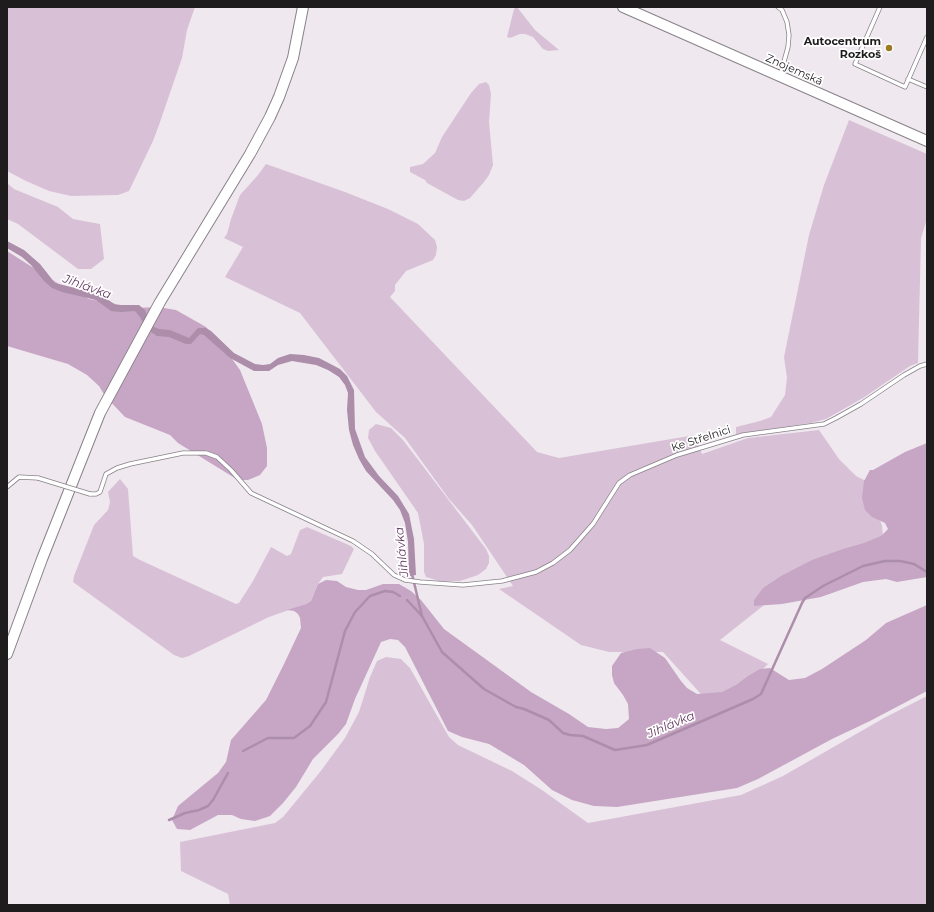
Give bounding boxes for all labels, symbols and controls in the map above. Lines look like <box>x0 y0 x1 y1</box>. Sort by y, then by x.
place label: Autocentrum Rozkoš <box>804 35 881 61</box>
marker: Autocentrum Rozkoš <box>884 43 894 53</box>
street label: Znojemská <box>763 52 825 88</box>
water label: Jihlávka <box>61 272 113 302</box>
street label: Ke Střelnici <box>670 423 732 455</box>
water label: Jihlávka <box>392 526 412 578</box>
water label: Jihlávka <box>645 709 697 741</box>

